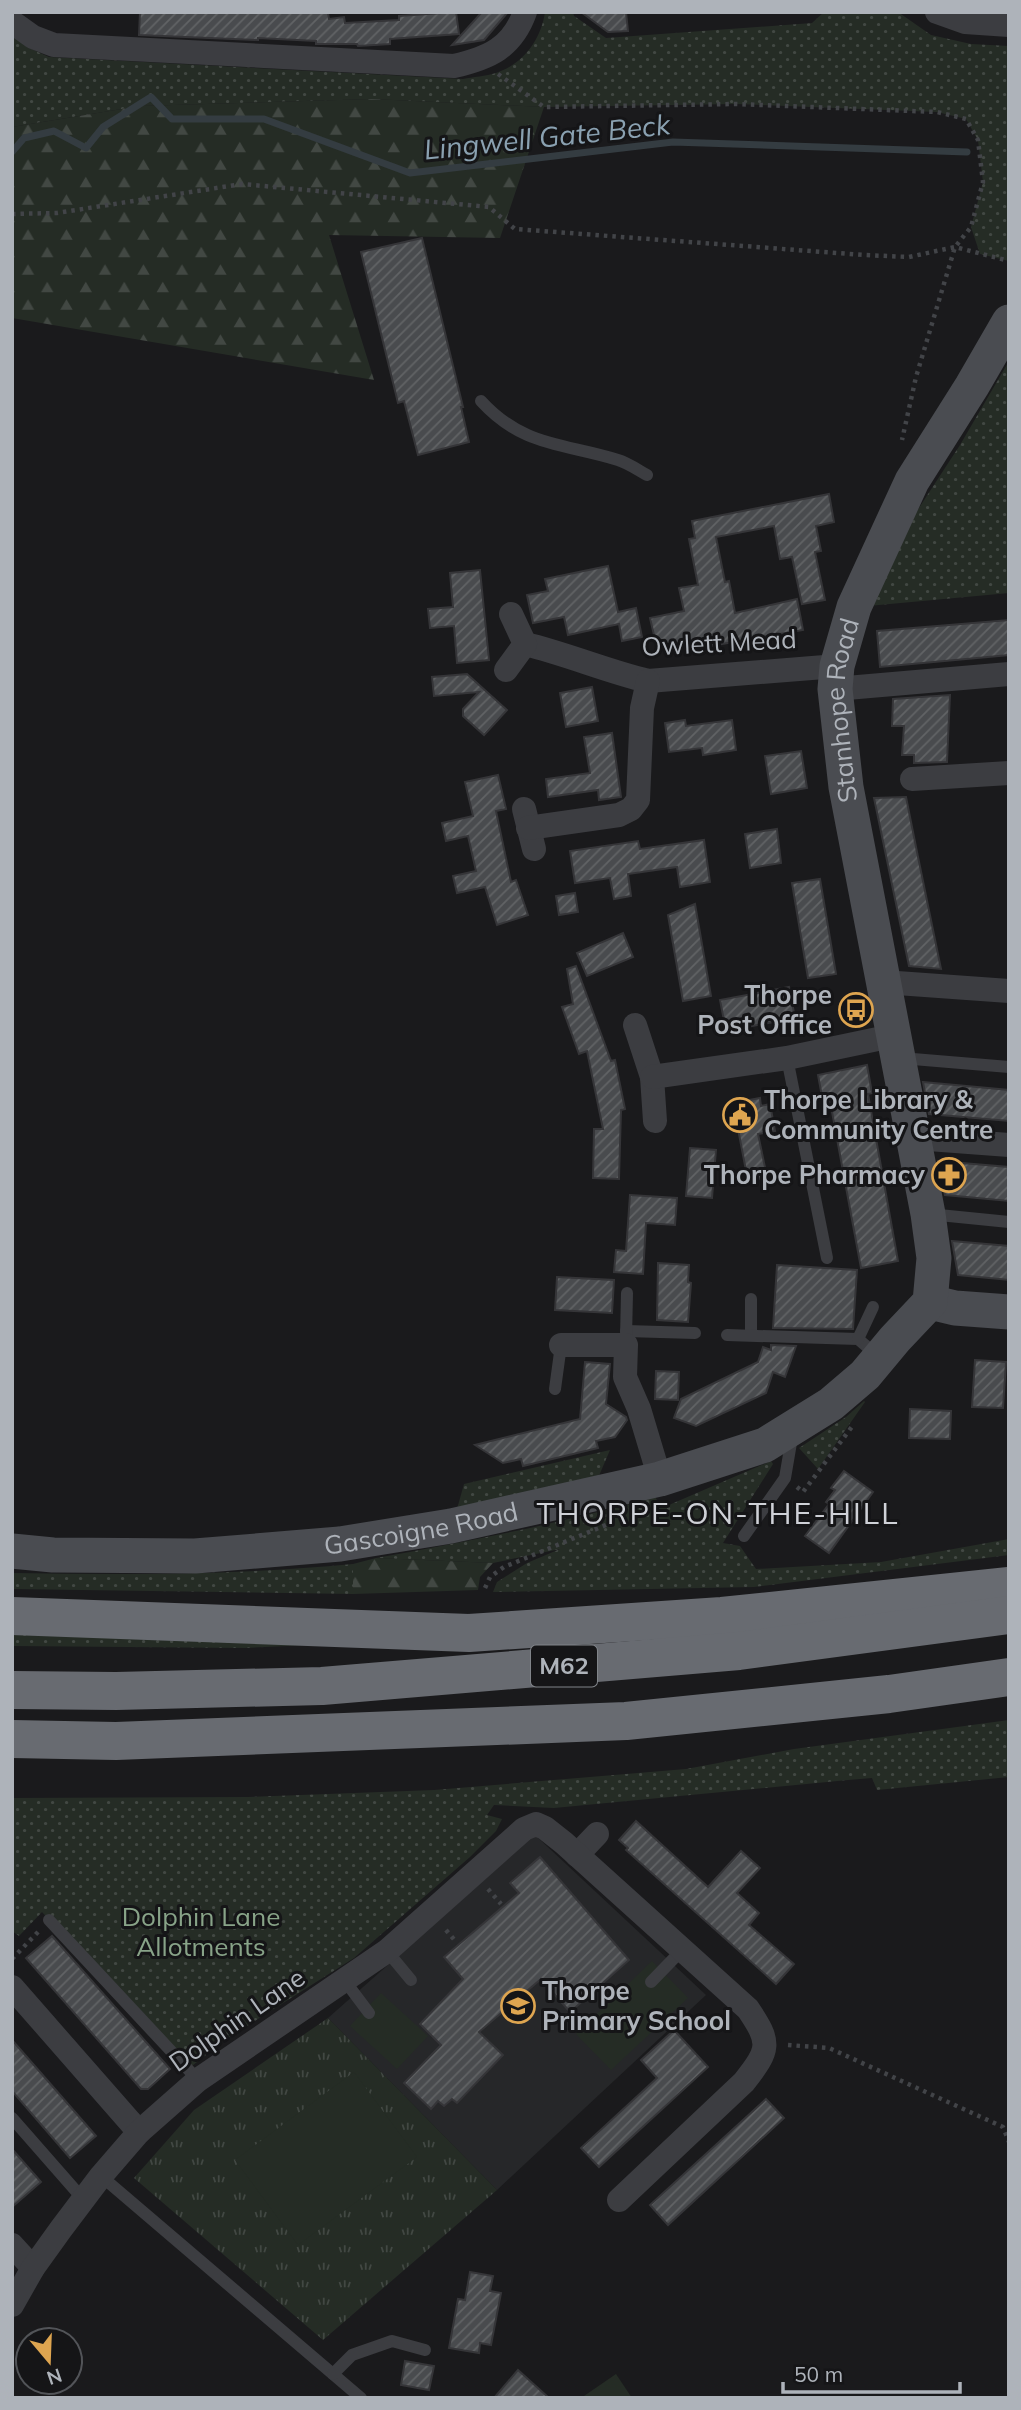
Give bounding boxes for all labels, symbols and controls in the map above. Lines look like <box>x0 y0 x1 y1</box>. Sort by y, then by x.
water label: Lingwell Gate Beck <box>422 106 673 167</box>
street label: Stanhope Road <box>818 614 866 806</box>
street label: Owlett Mead <box>641 622 797 663</box>
place label: Thorpe Post Office <box>697 978 832 1041</box>
bus stop icon: Thorpe Post Office <box>837 991 875 1029</box>
place label: Thorpe Library & Community Centre <box>764 1083 993 1146</box>
public building icon: Thorpe Library & Community Centre <box>721 1096 759 1134</box>
pharmacy icon: Thorpe Pharmacy <box>930 1156 968 1194</box>
place label: Thorpe Pharmacy <box>704 1158 926 1191</box>
street label: Gascoigne Road <box>323 1494 521 1561</box>
district label: THORPE-ON-THE-HILL <box>536 1494 900 1532</box>
road number: M62 <box>531 1646 597 1686</box>
park label: Dolphin Lane Allotments <box>122 1900 280 1963</box>
street label: Dolphin Lane <box>162 1961 311 2079</box>
place label: Thorpe Primary School <box>542 1974 731 2037</box>
school or university icon: Thorpe Primary School <box>499 1987 537 2025</box>
north arrow <box>14 2326 84 2396</box>
scale bar <box>783 2350 960 2394</box>
text: 50 m <box>794 2361 843 2387</box>
text: N <box>44 2363 65 2391</box>

